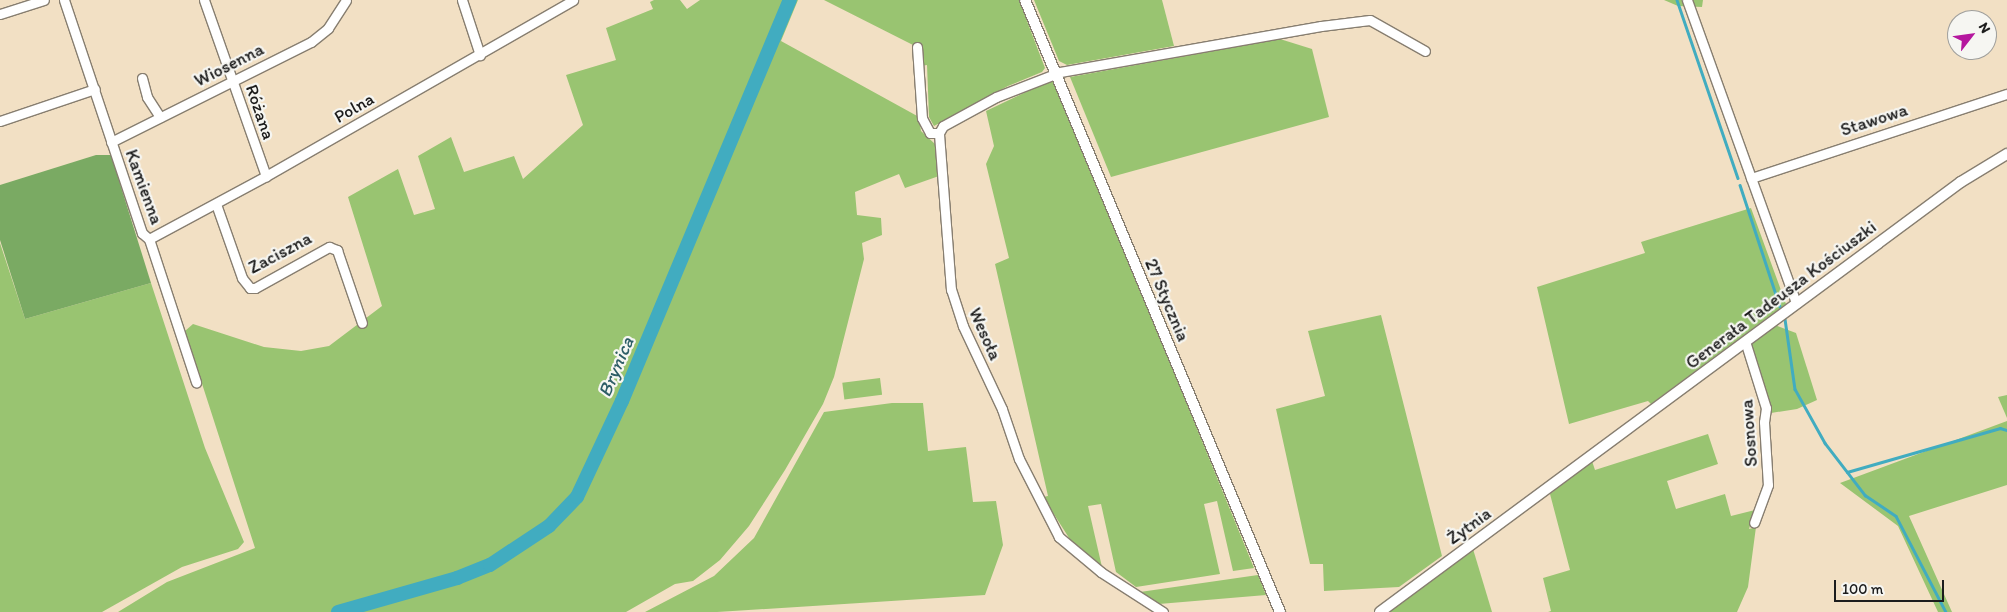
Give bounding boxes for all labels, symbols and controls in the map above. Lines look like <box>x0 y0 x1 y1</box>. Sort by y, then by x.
north arrow <box>1947 10 1997 60</box>
text: N <box>1975 19 1994 36</box>
street label: Wiosenna <box>191 38 267 92</box>
street label: Różana <box>241 82 279 142</box>
street label: Polna <box>330 88 378 128</box>
street label: Stawowa <box>1838 99 1910 141</box>
street label: Kamienna <box>120 146 168 228</box>
street label: Generała Tadeusza Kościuszki <box>1682 216 1880 374</box>
street label: Zaciszna <box>245 227 315 279</box>
street label: 27 Stycznia <box>1140 255 1194 345</box>
street label: Wesoła <box>964 304 1006 364</box>
water label: Brynica <box>593 334 639 400</box>
street label: Sosnowa <box>1736 398 1762 468</box>
street label: Żytnia <box>1443 503 1495 549</box>
scale bar <box>1837 570 1947 602</box>
text: 100 m <box>1842 580 1883 598</box>

